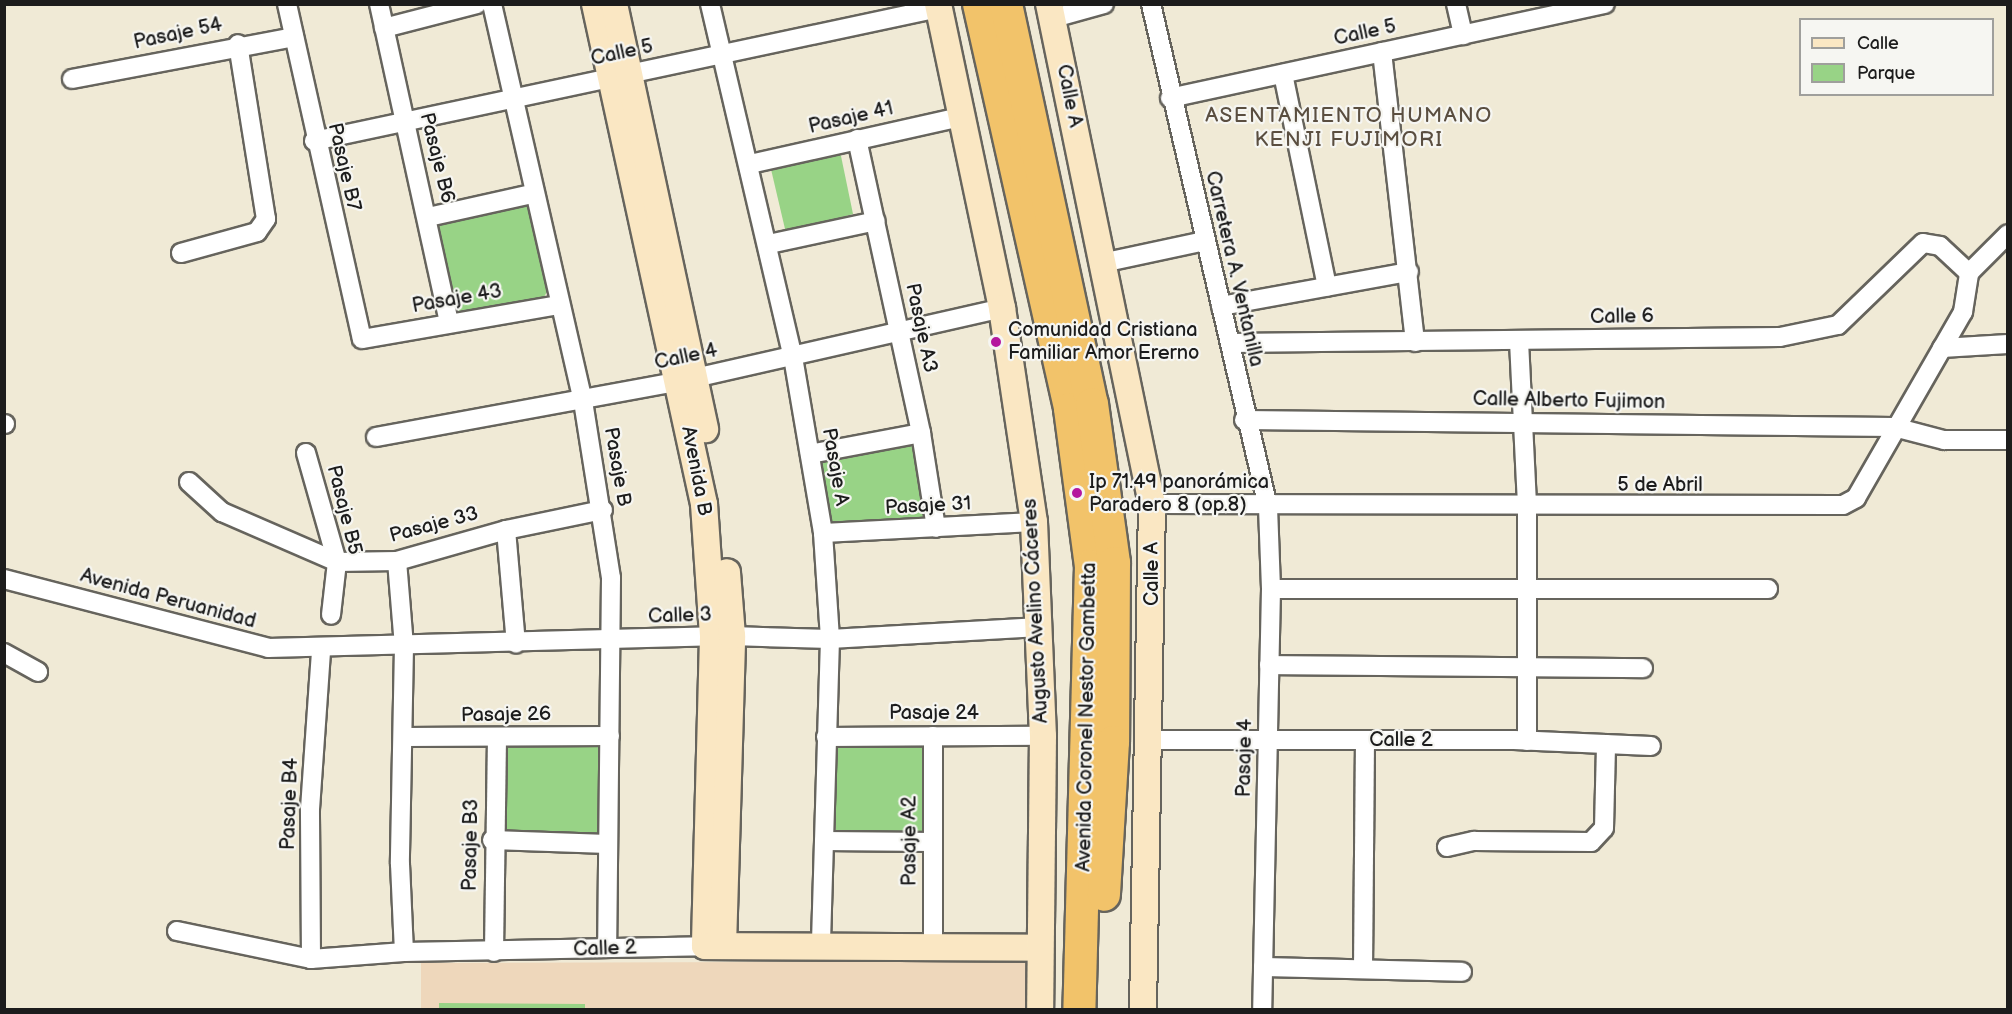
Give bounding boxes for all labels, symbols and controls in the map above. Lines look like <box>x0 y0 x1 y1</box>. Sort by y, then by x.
street label: Pasaje 54 <box>131 13 225 55</box>
street label: Calle 5 <box>1332 15 1398 51</box>
legend <box>1799 18 1994 96</box>
text: Calle <box>1857 33 1899 54</box>
street label: Calle 5 <box>589 35 655 71</box>
street label: Calle A <box>1051 62 1087 130</box>
text: Parque <box>1857 63 1915 84</box>
street label: Pasaje 41 <box>806 97 896 139</box>
district label: ASENTAMIENTO HUMANO KENJI FUJIMORI <box>1205 103 1493 153</box>
street label: Pasaje B6 <box>414 110 460 206</box>
street label: Pasaje B7 <box>322 121 366 213</box>
street label: Carretera A. Ventanilla <box>1200 168 1268 370</box>
street label: Pasaje 43 <box>410 279 504 319</box>
street label: Pasaje A3 <box>900 281 942 375</box>
street label: Calle 6 <box>1590 304 1654 330</box>
place label: Comunidad Cristiana Familiar Amor Ererno <box>1008 318 1199 365</box>
marker: Comunidad Cristiana Familiar Amor Ererno <box>989 335 1003 349</box>
street label: Calle 4 <box>652 339 720 375</box>
street label: Calle Alberto Fujimon <box>1473 387 1665 415</box>
street label: Avenida B <box>676 424 716 518</box>
street label: Pasaje B <box>598 426 636 508</box>
street label: Pasaje A <box>816 426 854 508</box>
street label: Pasaje B5 <box>321 463 367 557</box>
place label: Ip 71.49 panorámica Paradero 8 (op.8) <box>1089 470 1270 517</box>
street label: 5 de Abril <box>1617 473 1703 497</box>
marker: Ip 71.49 panorámica Paradero 8 (op.8) <box>1070 486 1084 500</box>
street label: Pasaje 31 <box>884 492 972 520</box>
street label: Augusto Avelino Cáceres <box>1018 498 1054 724</box>
street label: Pasaje 33 <box>387 502 481 548</box>
street label: Calle A <box>1140 542 1164 606</box>
street label: Avenida Coronel Nestor Gambetta <box>1072 562 1102 872</box>
street label: Avenida Peruanidad <box>78 564 258 634</box>
street label: Calle 3 <box>648 603 712 629</box>
street label: Pasaje 24 <box>889 701 979 725</box>
street label: Pasaje 26 <box>461 702 551 728</box>
street label: Pasaje 4 <box>1232 719 1258 797</box>
street label: Calle 2 <box>1369 728 1433 752</box>
street label: Pasaje B4 <box>276 757 304 851</box>
street label: Pasaje A2 <box>898 796 922 886</box>
street label: Pasaje B3 <box>458 799 484 891</box>
street label: Calle 2 <box>573 936 637 962</box>

